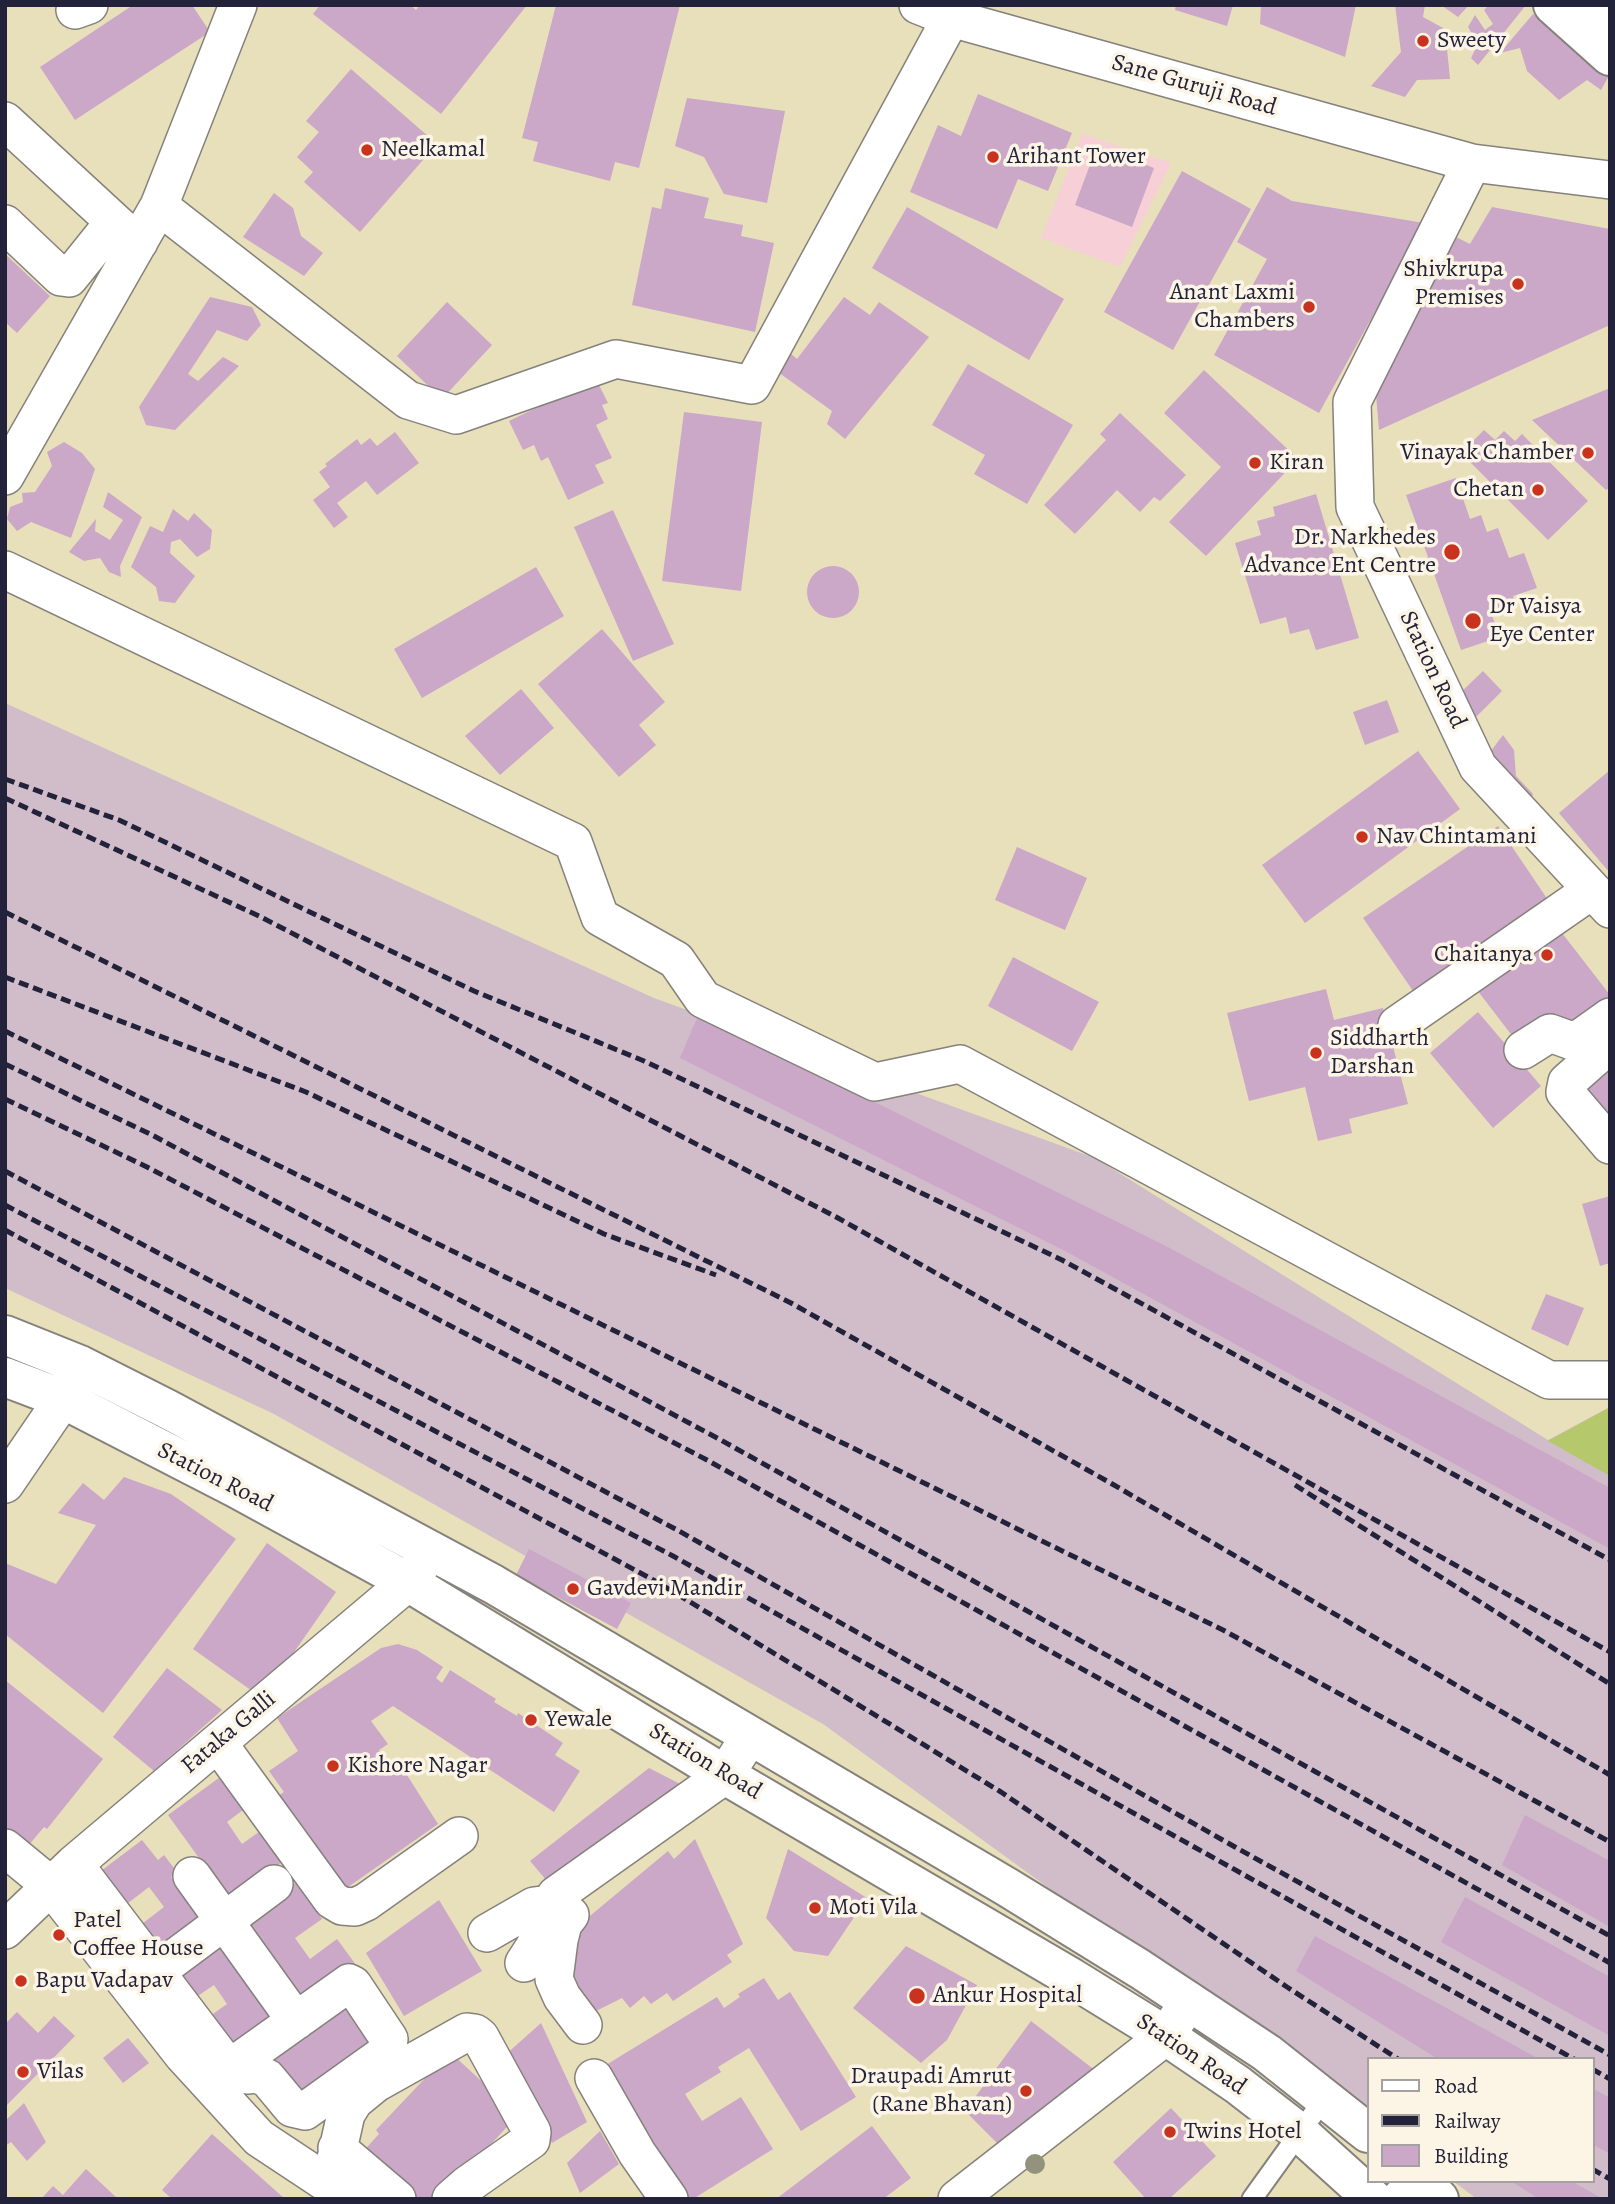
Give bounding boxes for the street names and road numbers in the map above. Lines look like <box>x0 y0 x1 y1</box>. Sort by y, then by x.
street label: Sane Guruji Road <box>1108 49 1280 123</box>
street label: Station Road <box>1392 607 1472 733</box>
street label: Station Road <box>152 1436 278 1520</box>
street label: Fataka Galli <box>176 1685 282 1781</box>
street label: Station Road <box>643 1717 767 1807</box>
street label: Station Road <box>1131 2008 1251 2102</box>

